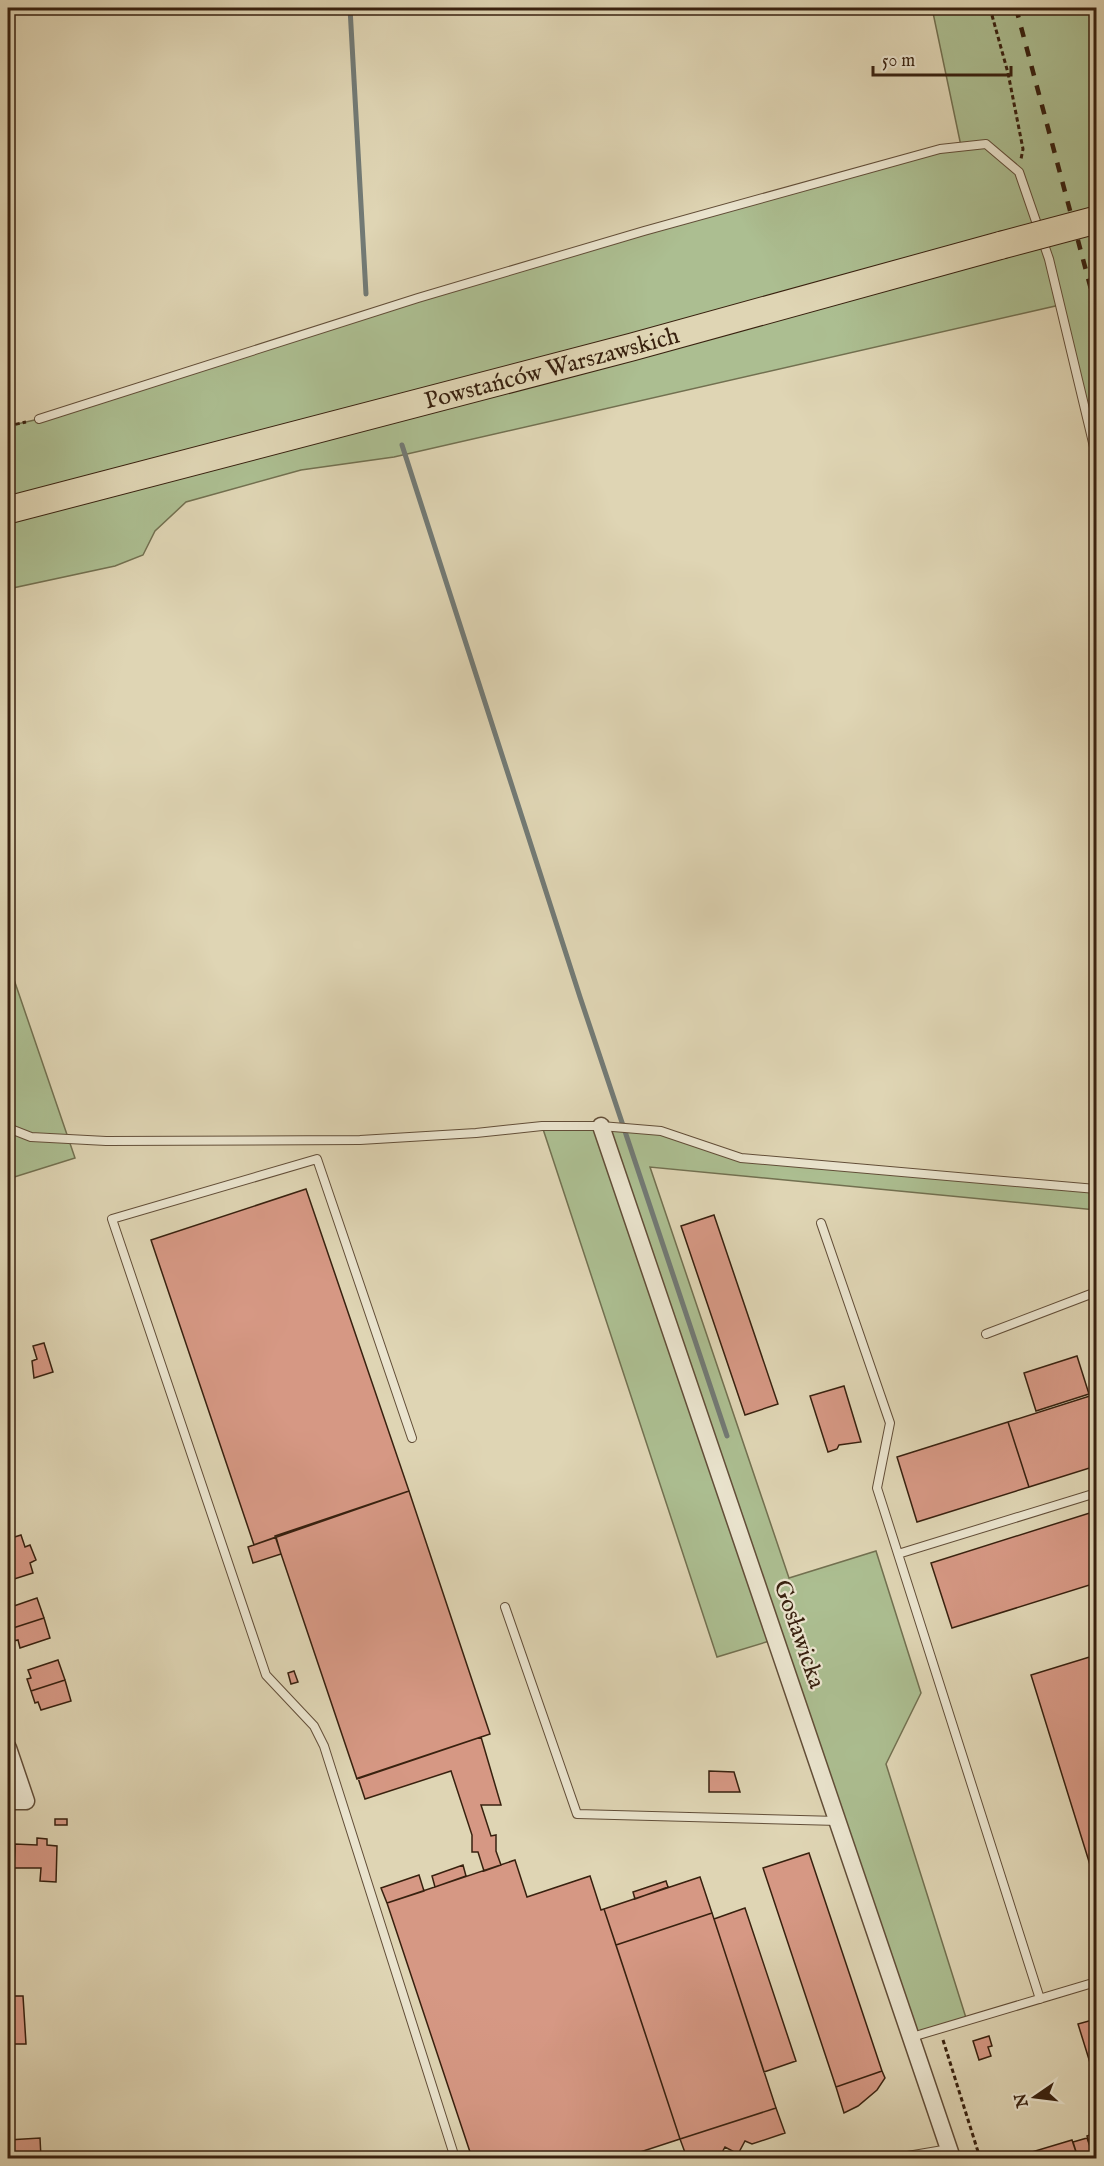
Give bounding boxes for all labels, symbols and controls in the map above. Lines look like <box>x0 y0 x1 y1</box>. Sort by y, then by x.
scale bar <box>873 39 1011 77</box>
text: 50 m <box>882 50 915 73</box>
street label: Powstańców Warszawskich <box>421 321 683 418</box>
street label: Gosławicka <box>766 1576 832 1693</box>
north arrow <box>1005 2067 1065 2127</box>
text: N <box>1011 2091 1034 2110</box>

